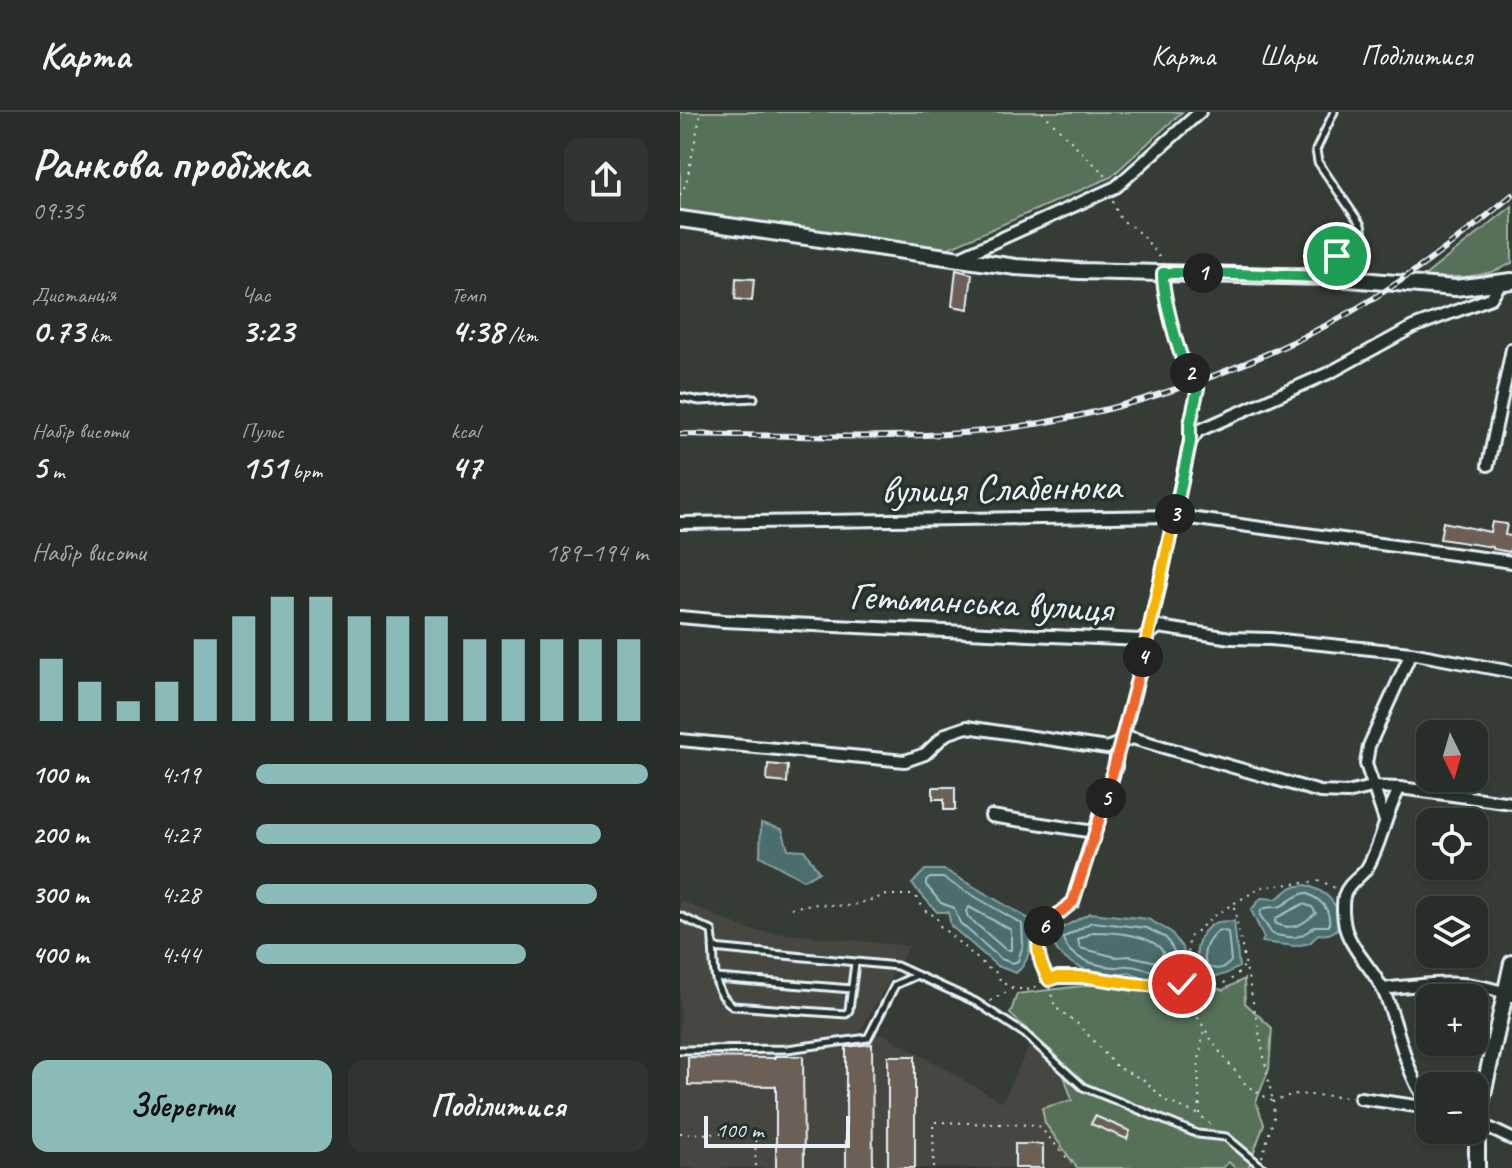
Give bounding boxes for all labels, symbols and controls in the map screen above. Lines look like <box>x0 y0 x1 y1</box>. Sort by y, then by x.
text: Карта <box>40 32 130 79</box>
text: Карта <box>1151 38 1215 73</box>
text: Шари <box>1259 38 1317 73</box>
text: Поділитися <box>1361 38 1472 73</box>
text: Ранкова пробіжка <box>32 136 308 191</box>
button: share <box>564 138 648 222</box>
text: 09:35 <box>32 194 84 227</box>
pin <box>1303 222 1371 290</box>
icon: arrive <box>1315 234 1359 278</box>
pin: 1 <box>1183 253 1223 293</box>
text: 1 <box>1198 259 1208 287</box>
text: Дистанція <box>32 281 116 309</box>
text: Час <box>241 281 270 309</box>
text: Темп <box>451 281 486 309</box>
text: 0.73 <box>32 309 85 352</box>
text: 3:23 <box>241 309 294 352</box>
text: 4:38 <box>451 309 503 352</box>
text: km <box>85 321 111 349</box>
text: /km <box>503 321 537 349</box>
pin: 2 <box>1170 353 1210 393</box>
text: 2 <box>1185 359 1195 387</box>
text: Набір висоти <box>32 417 128 445</box>
text: Пульс <box>241 417 284 445</box>
text: kcal <box>451 417 480 445</box>
text: 5 <box>32 445 47 488</box>
text: 151 <box>241 445 287 488</box>
text: 47 <box>451 445 481 488</box>
text: m <box>47 457 64 485</box>
text: bpm <box>287 457 322 485</box>
street label: вулиця Слабенюка <box>881 461 1124 515</box>
pin: 3 <box>1155 494 1195 534</box>
text: 3 <box>1170 500 1180 528</box>
text: Набір висоти <box>32 536 145 569</box>
text: 189–194 m <box>545 536 648 569</box>
street label: Гетьманська вулиця <box>848 570 1117 634</box>
pin: 4 <box>1123 637 1163 677</box>
text: 4 <box>1138 643 1148 671</box>
north arrow <box>1416 720 1488 792</box>
map controls <box>1416 720 1488 1144</box>
text: 100 m <box>32 758 88 791</box>
text: 4:19 <box>160 758 200 791</box>
pin: 5 <box>1086 778 1126 818</box>
text: 5 <box>1101 784 1111 812</box>
button: locate <box>1416 808 1488 880</box>
text: 200 m <box>32 818 88 851</box>
text: 4:27 <box>160 818 200 851</box>
text: 300 m <box>32 878 88 911</box>
text: 4:28 <box>160 878 200 911</box>
button: layers <box>1416 896 1488 968</box>
pin: 6 <box>1024 906 1064 946</box>
text: 6 <box>1039 912 1049 940</box>
text: 400 m <box>32 938 88 971</box>
text: 4:44 <box>160 938 200 971</box>
pin <box>1148 950 1216 1018</box>
icon: check <box>1160 962 1204 1006</box>
button: + <box>1416 984 1488 1056</box>
button: Зберегти <box>32 1060 332 1152</box>
button: Поділитися <box>348 1060 648 1152</box>
button: − <box>1416 1072 1488 1144</box>
scale bar <box>704 1112 850 1148</box>
text: 100 m <box>716 1116 763 1144</box>

